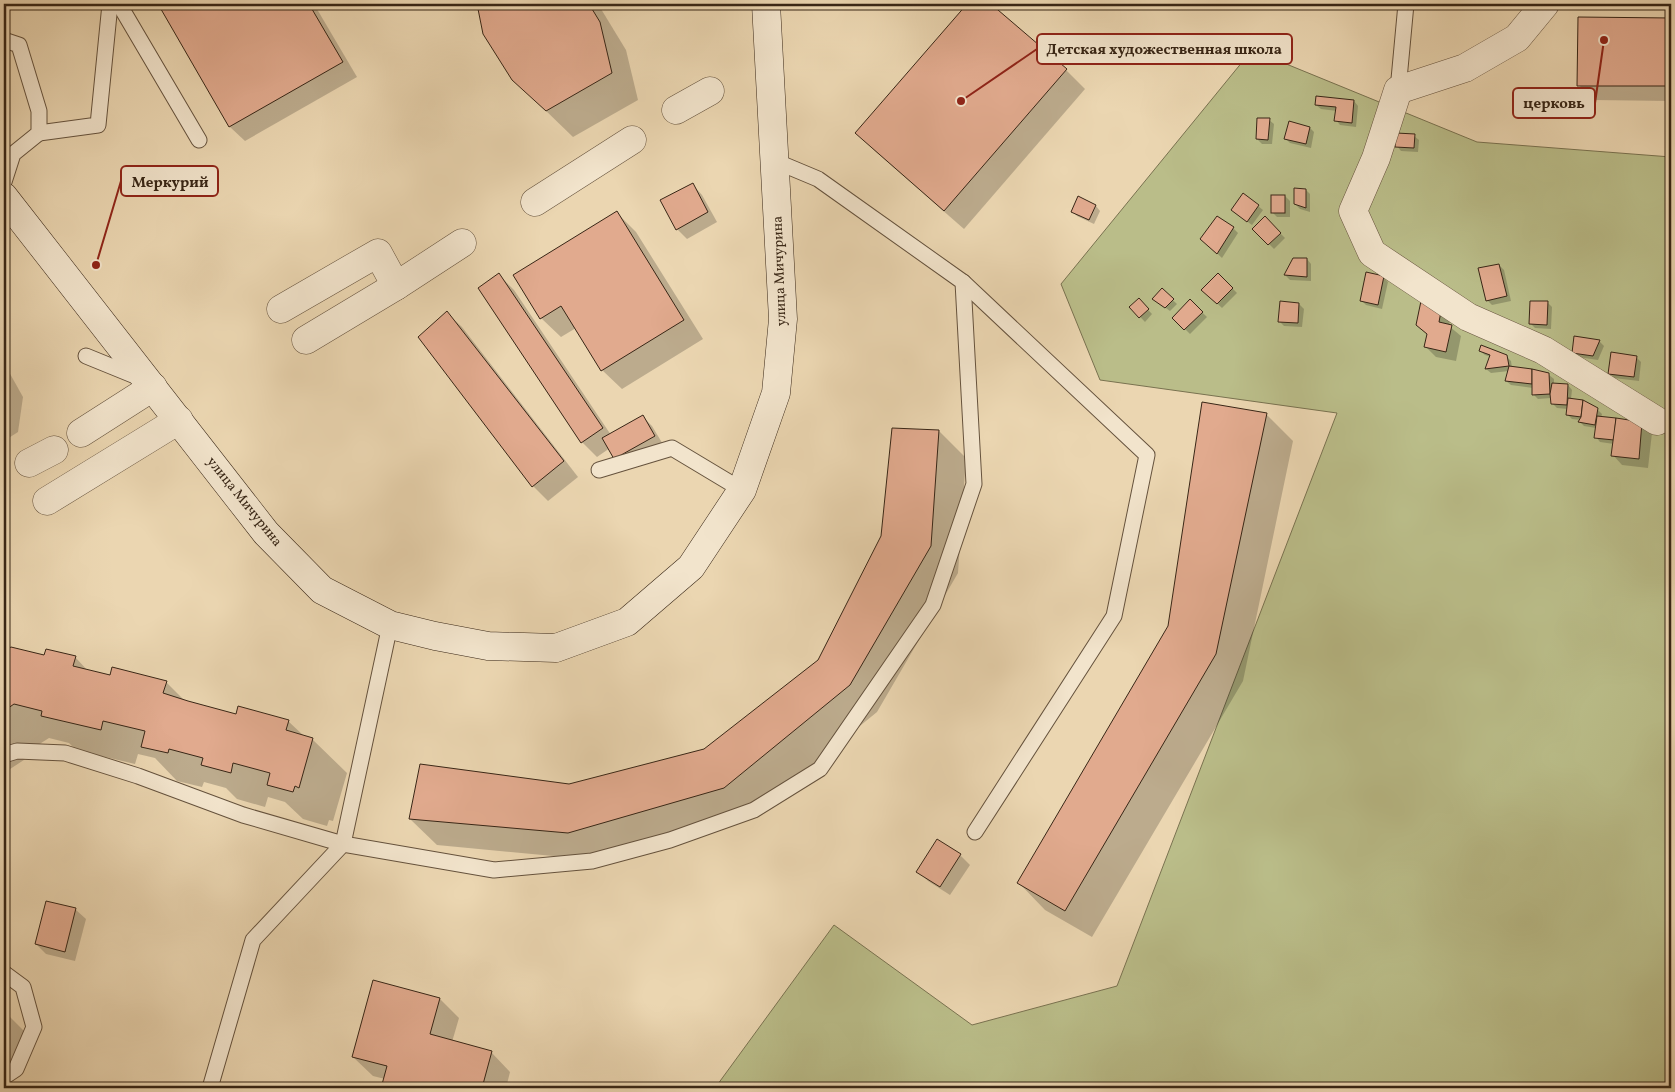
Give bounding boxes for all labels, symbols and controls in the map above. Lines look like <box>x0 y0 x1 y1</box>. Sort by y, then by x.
callout: Детская художественная школа <box>1037 34 1292 64</box>
text: Детская художественная школа <box>1046 40 1282 61</box>
callout: церковь <box>1513 88 1595 118</box>
text: церковь <box>1523 94 1585 115</box>
callout: Меркурий <box>121 166 218 196</box>
text: Меркурий <box>131 173 209 194</box>
street label: улица Мичурина <box>769 216 791 326</box>
street label: улица Мичурина <box>202 453 286 551</box>

